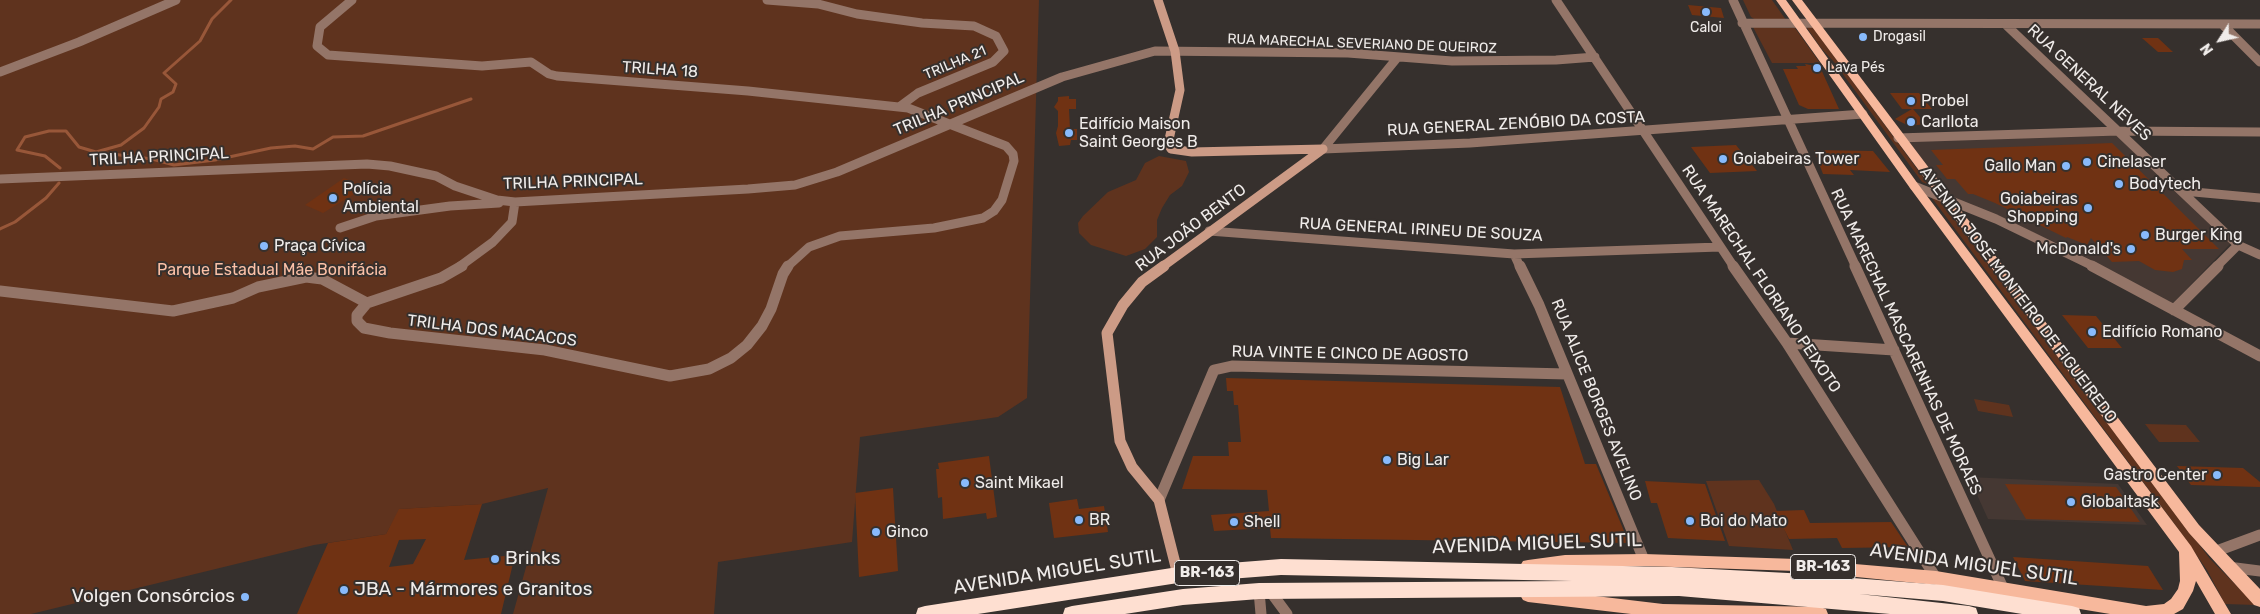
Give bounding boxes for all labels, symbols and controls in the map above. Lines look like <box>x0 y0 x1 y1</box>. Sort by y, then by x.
marker: Caloi <box>1700 6 1712 18</box>
north arrow <box>2195 15 2245 65</box>
place label: Caloi <box>1690 20 1722 36</box>
street label: RUA GENERAL NEVES <box>2023 21 2155 145</box>
place label: Drogasil <box>1873 29 1926 45</box>
street label: RUA MARECHAL SEVERIANO DE QUEIROZ <box>1227 31 1497 57</box>
marker: Drogasil <box>1857 31 1869 43</box>
text: N <box>2197 40 2217 58</box>
street label: TRILHA 21 <box>921 42 989 84</box>
street label: TRILHA 18 <box>621 58 699 82</box>
place label: Lava Pés <box>1827 60 1885 76</box>
marker: Lava Pés <box>1811 62 1823 74</box>
street label: TRILHA PRINCIPAL <box>891 68 1027 140</box>
place label: Probel <box>1921 91 1969 111</box>
marker: Probel <box>1905 95 1917 107</box>
street label: RUA GENERAL ZENÓBIO DA COSTA <box>1387 108 1645 140</box>
place label: Carllota <box>1921 112 1979 132</box>
place label: Edifício Maison Saint Georges B <box>1079 114 1198 152</box>
marker: Carllota <box>1905 116 1917 128</box>
marker: Edifício Maison Saint Georges B <box>1063 127 1075 139</box>
street label: TRILHA PRINCIPAL <box>89 144 229 170</box>
place label: Goiabeiras Tower <box>1733 149 1859 169</box>
place label: Cinelaser <box>2097 152 2166 172</box>
marker: Goiabeiras Tower <box>1717 153 1729 165</box>
place label: Gallo Man <box>1984 156 2056 176</box>
marker: Cinelaser <box>2081 156 2093 168</box>
marker: Gallo Man <box>2060 160 2072 172</box>
street label: RUA MARECHAL FLORIANO PEIXOTO <box>1677 162 1845 396</box>
street label: AVENIDA JOSÉ MONTEIRO DE FIGUEIREDO <box>1915 163 2121 427</box>
street label: TRILHA PRINCIPAL <box>503 170 643 194</box>
place label: Bodytech <box>2129 174 2201 194</box>
marker: Bodytech <box>2113 178 2125 190</box>
place label: Polícia Ambiental <box>343 179 419 217</box>
street label: RUA JOÃO BENTO <box>1132 180 1250 276</box>
street label: RUA MARECHAL MASCARENHAS DE MORAES <box>1826 186 1986 498</box>
place label: Goiabeiras Shopping <box>2000 189 2078 227</box>
marker: Polícia Ambiental <box>327 192 339 204</box>
marker: Goiabeiras Shopping <box>2082 202 2094 214</box>
street label: RUA GENERAL IRINEU DE SOUZA <box>1299 214 1543 246</box>
place label: Burger King <box>2155 225 2242 245</box>
marker: Burger King <box>2139 229 2151 241</box>
place label: Praça Cívica <box>274 236 366 256</box>
place label: McDonald's <box>2036 239 2121 259</box>
marker: Praça Cívica <box>258 240 270 252</box>
marker: McDonald's <box>2125 243 2137 255</box>
park label: Parque Estadual Mãe Bonifácia <box>157 260 387 280</box>
street label: RUA ALICE BORGES AVELINO <box>1547 296 1645 504</box>
street label: TRILHA DOS MACACOS <box>406 311 578 351</box>
place label: Edifício Romano <box>2102 322 2222 342</box>
marker: Edifício Romano <box>2086 326 2098 338</box>
street label: RUA VINTE E CINCO DE AGOSTO <box>1232 342 1468 366</box>
place label: Big Lar <box>1397 450 1449 470</box>
marker: Big Lar <box>1381 454 1393 466</box>
place label: Gastro Center <box>2103 465 2207 485</box>
marker: Gastro Center <box>2211 469 2223 481</box>
place label: Saint Mikael <box>975 473 1064 493</box>
marker: Saint Mikael <box>959 477 971 489</box>
place label: Globaltask <box>2081 492 2159 512</box>
marker: Globaltask <box>2065 496 2077 508</box>
place label: BR <box>1089 510 1110 530</box>
place label: Boi do Mato <box>1700 511 1787 531</box>
place label: Shell <box>1244 512 1280 532</box>
marker: BR <box>1073 514 1085 526</box>
marker: Boi do Mato <box>1684 515 1696 527</box>
marker: Shell <box>1228 516 1240 528</box>
place label: Ginco <box>886 522 928 542</box>
marker: Ginco <box>870 526 882 538</box>
street label: AVENIDA MIGUEL SUTIL <box>1432 529 1642 559</box>
street label: AVENIDA MIGUEL SUTIL <box>1869 539 2079 591</box>
street label: AVENIDA MIGUEL SUTIL <box>952 544 1162 600</box>
place label: Brinks <box>505 548 560 570</box>
marker: Brinks <box>489 553 501 565</box>
road number: BR-163 <box>1790 554 1856 580</box>
road number: BR-163 <box>1174 560 1240 586</box>
place label: JBA - Mármores e Granitos <box>354 579 592 601</box>
marker: JBA - Mármores e Granitos <box>338 584 350 596</box>
place label: Volgen Consórcios <box>71 586 235 608</box>
marker: Volgen Consórcios <box>239 591 251 603</box>

